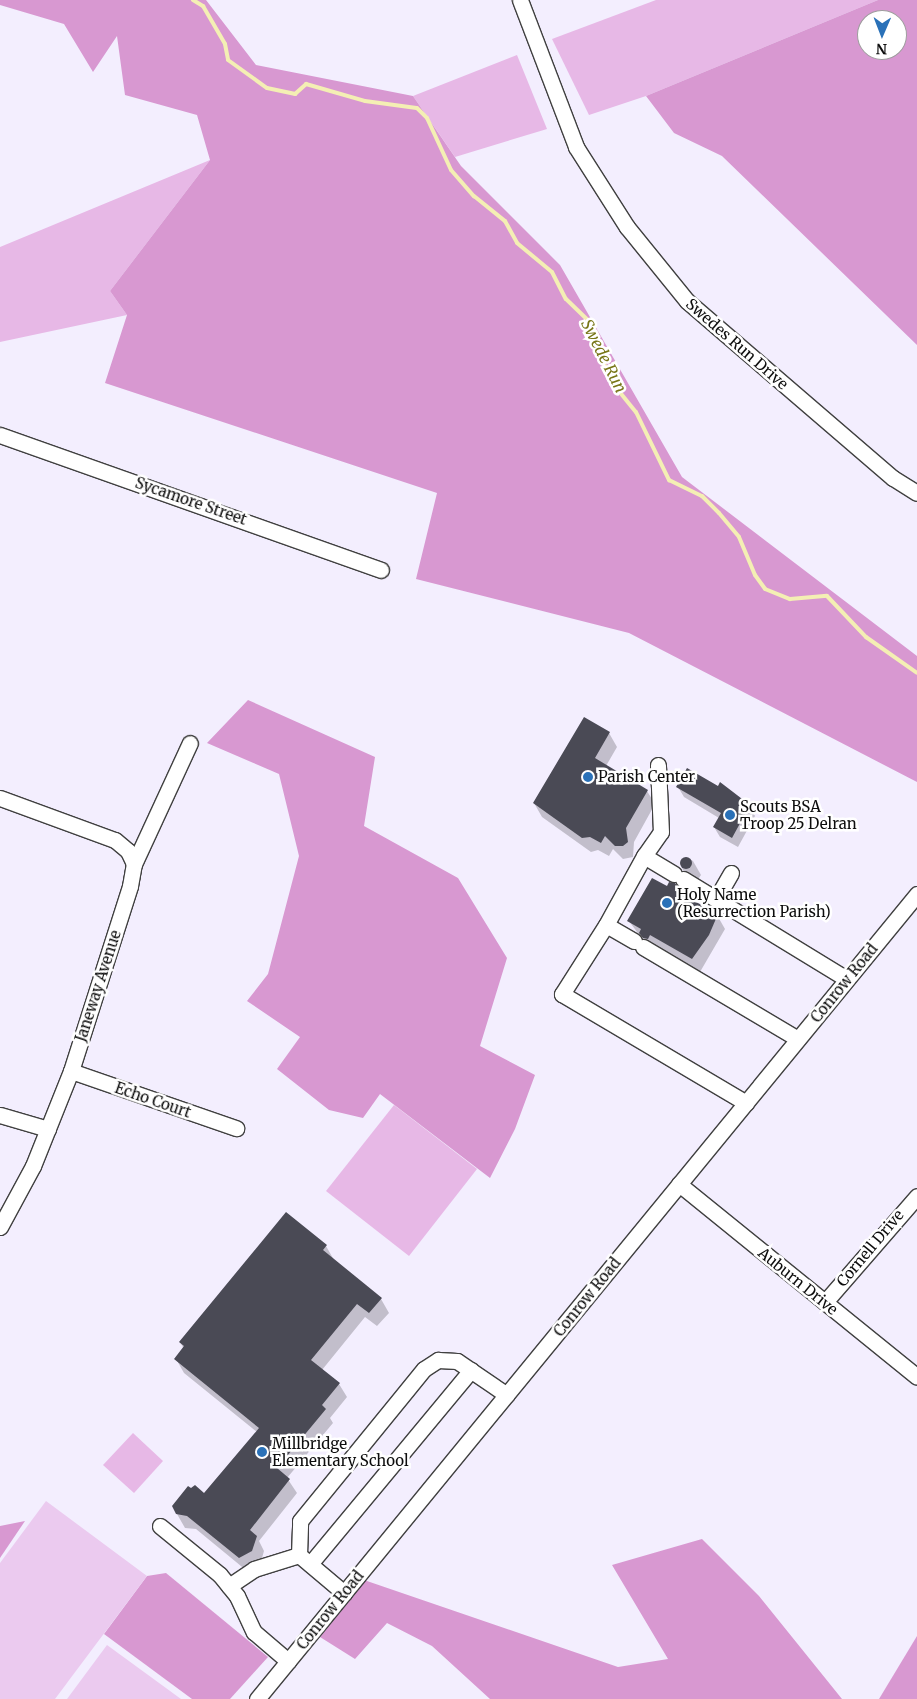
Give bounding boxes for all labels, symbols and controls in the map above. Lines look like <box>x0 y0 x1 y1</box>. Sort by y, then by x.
north arrow <box>857 10 907 60</box>
text: N <box>876 40 887 58</box>
street label: Swedes Run Drive <box>682 295 792 393</box>
water label: Swede Run <box>577 316 631 396</box>
street label: Sycamore Street <box>133 473 249 529</box>
place label: Parish Center <box>598 768 695 786</box>
marker: Parish Center <box>582 771 594 783</box>
place label: Scouts BSA Troop 25 Delran <box>740 797 857 832</box>
marker: Scouts BSA Troop 25 Delran <box>724 809 736 821</box>
place label: Holy Name (Resurrection Parish) <box>677 885 831 920</box>
marker: Holy Name (Resurrection Parish) <box>661 897 673 909</box>
street label: Janeway Avenue <box>71 928 125 1044</box>
street label: Conrow Road <box>807 940 881 1026</box>
street label: Echo Court <box>113 1079 193 1121</box>
street label: Cornell Drive <box>833 1206 907 1290</box>
street label: Auburn Drive <box>755 1244 841 1318</box>
street label: Conrow Road <box>550 1254 624 1340</box>
place label: Millbridge Elementary School <box>272 1434 409 1469</box>
marker: Millbridge Elementary School <box>256 1446 268 1458</box>
street label: Conrow Road <box>293 1567 367 1653</box>

